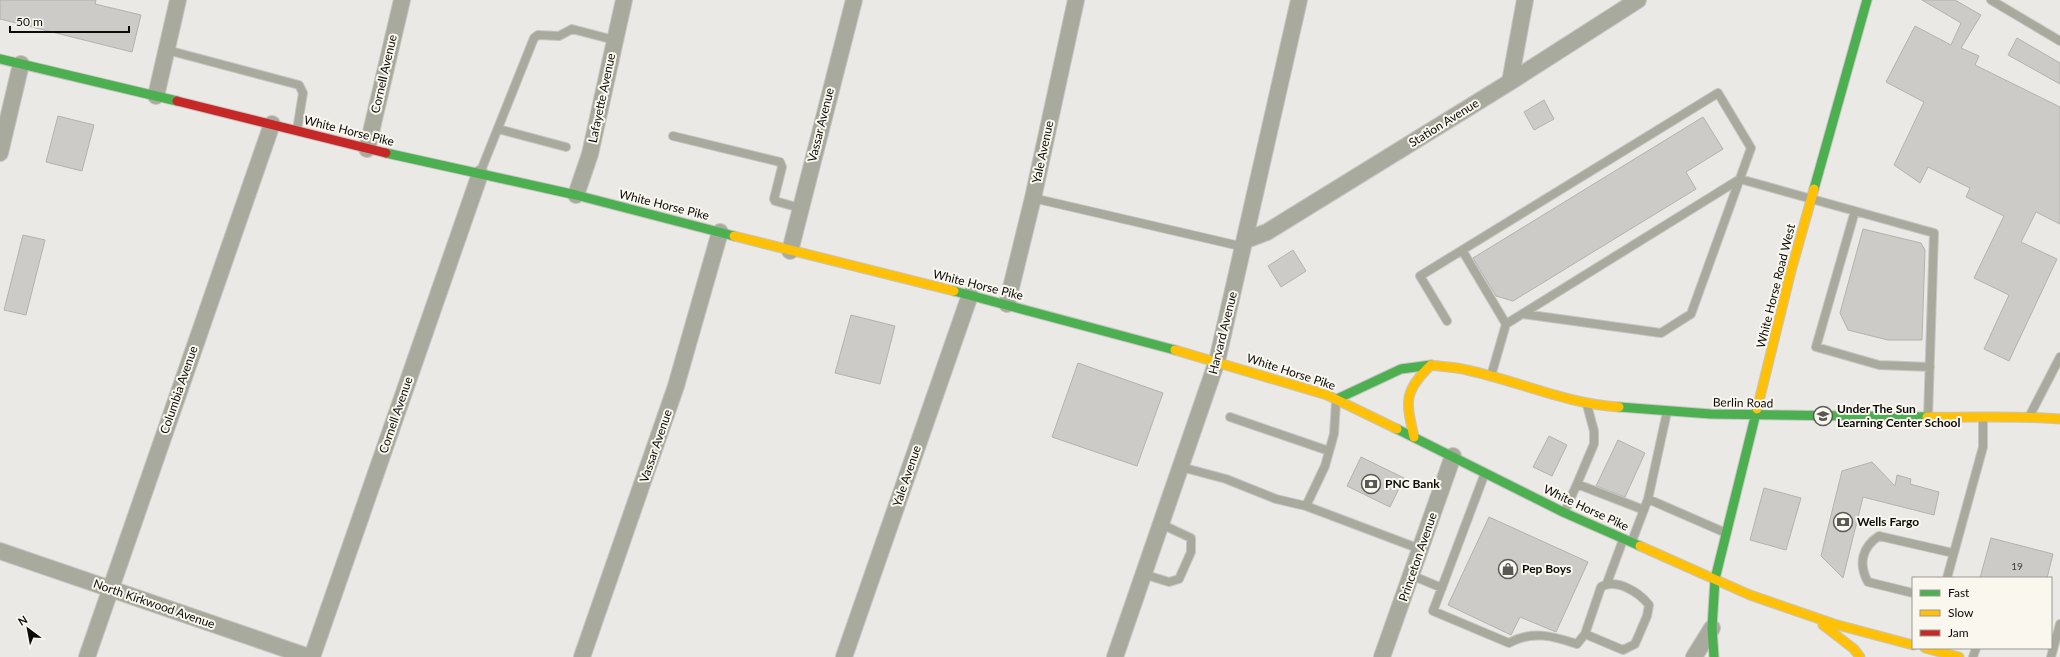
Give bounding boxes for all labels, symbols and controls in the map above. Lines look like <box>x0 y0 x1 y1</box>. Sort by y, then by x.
scale bar <box>10 8 129 34</box>
text: 50 m <box>16 14 43 29</box>
street label: Cornell Avenue <box>367 33 400 115</box>
street label: Lafayette Avenue <box>585 52 618 144</box>
street label: Vassar Avenue <box>804 86 837 164</box>
street label: Station Avenue <box>1406 95 1482 150</box>
street label: White Horse Pike <box>302 112 396 149</box>
street label: Yale Avenue <box>1029 119 1056 185</box>
street label: White Horse Pike <box>617 186 711 223</box>
street label: White Horse Road West <box>1753 222 1798 350</box>
street label: White Horse Pike <box>931 266 1025 303</box>
street label: Harvard Avenue <box>1205 290 1240 376</box>
street label: Columbia Avenue <box>156 344 201 436</box>
street label: White Horse Pike <box>1245 350 1337 393</box>
street label: Cornell Avenue <box>375 374 416 455</box>
street label: Berlin Road <box>1713 394 1773 411</box>
place label: Under The Sun Learning Center School <box>1837 401 1961 430</box>
school or university icon: Under The Sun Learning Center School <box>1812 405 1834 427</box>
street label: Vassar Avenue <box>636 407 675 484</box>
street label: Yale Avenue <box>889 443 924 508</box>
bank icon: PNC Bank <box>1360 473 1382 495</box>
place label: PNC Bank <box>1385 476 1440 491</box>
street label: White Horse Pike <box>1541 481 1631 534</box>
street label: Princeton Avenue <box>1395 510 1440 603</box>
bank icon: Wells Fargo <box>1832 511 1854 533</box>
place label: Wells Fargo <box>1857 514 1919 529</box>
shop icon: Pep Boys <box>1497 558 1519 580</box>
house number: 19 <box>2011 560 2023 572</box>
place label: Pep Boys <box>1522 561 1571 576</box>
street label: North Kirkwood Avenue <box>91 576 217 631</box>
legend <box>1912 577 2052 649</box>
text: Fast <box>1948 585 1970 600</box>
text: Slow <box>1948 605 1974 620</box>
north arrow <box>8 609 48 649</box>
text: N <box>15 612 29 628</box>
text: Jam <box>1948 625 1969 640</box>

